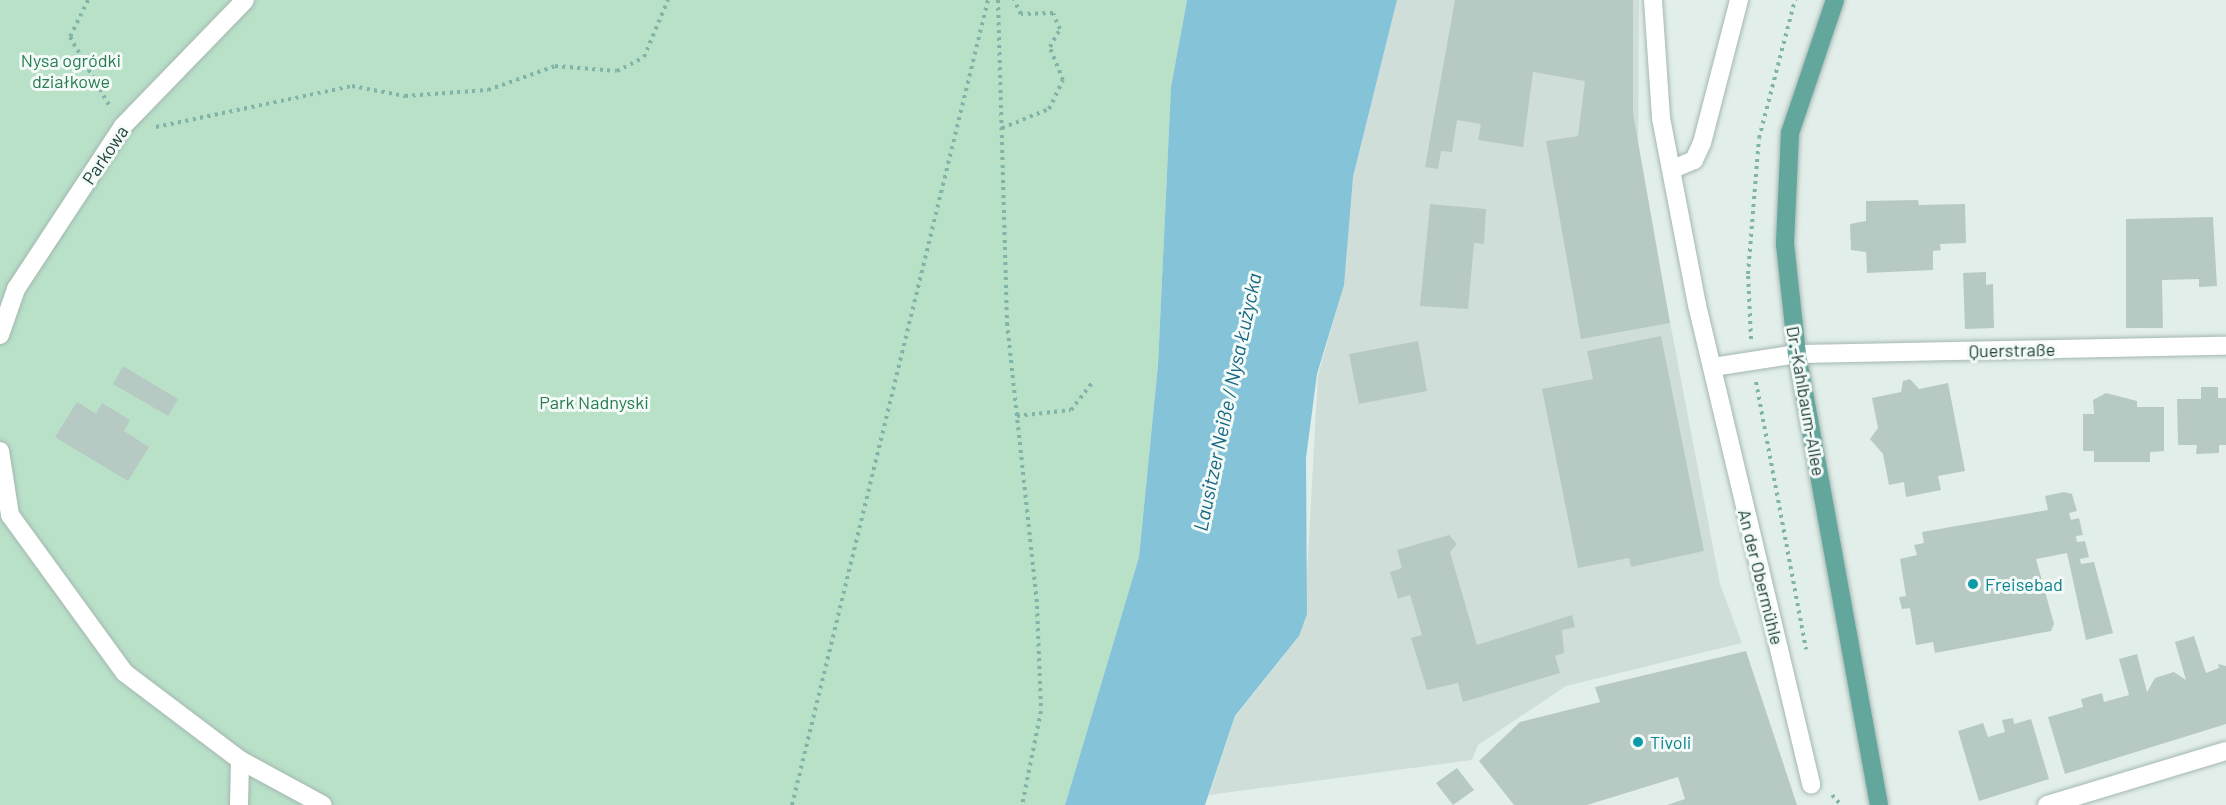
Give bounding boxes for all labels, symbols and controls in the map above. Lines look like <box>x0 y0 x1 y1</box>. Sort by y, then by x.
park label: Nysa ogródki działkowe <box>21 50 121 92</box>
street label: Parkowa <box>77 121 133 189</box>
water label: Lausitzer Neiße / Nysa Łużycka <box>1188 271 1266 533</box>
street label: Dr.-Kahlbaum-Allee <box>1782 324 1830 478</box>
street label: Querstraße <box>1969 338 2055 362</box>
park label: Park Nadnyski <box>539 391 649 413</box>
street label: An der Obermühle <box>1734 507 1788 647</box>
place label: Freisebad <box>1985 573 2063 595</box>
marker: Freisebad <box>1966 577 1980 591</box>
place label: Tivoli <box>1650 731 1691 753</box>
marker: Tivoli <box>1631 735 1645 749</box>

